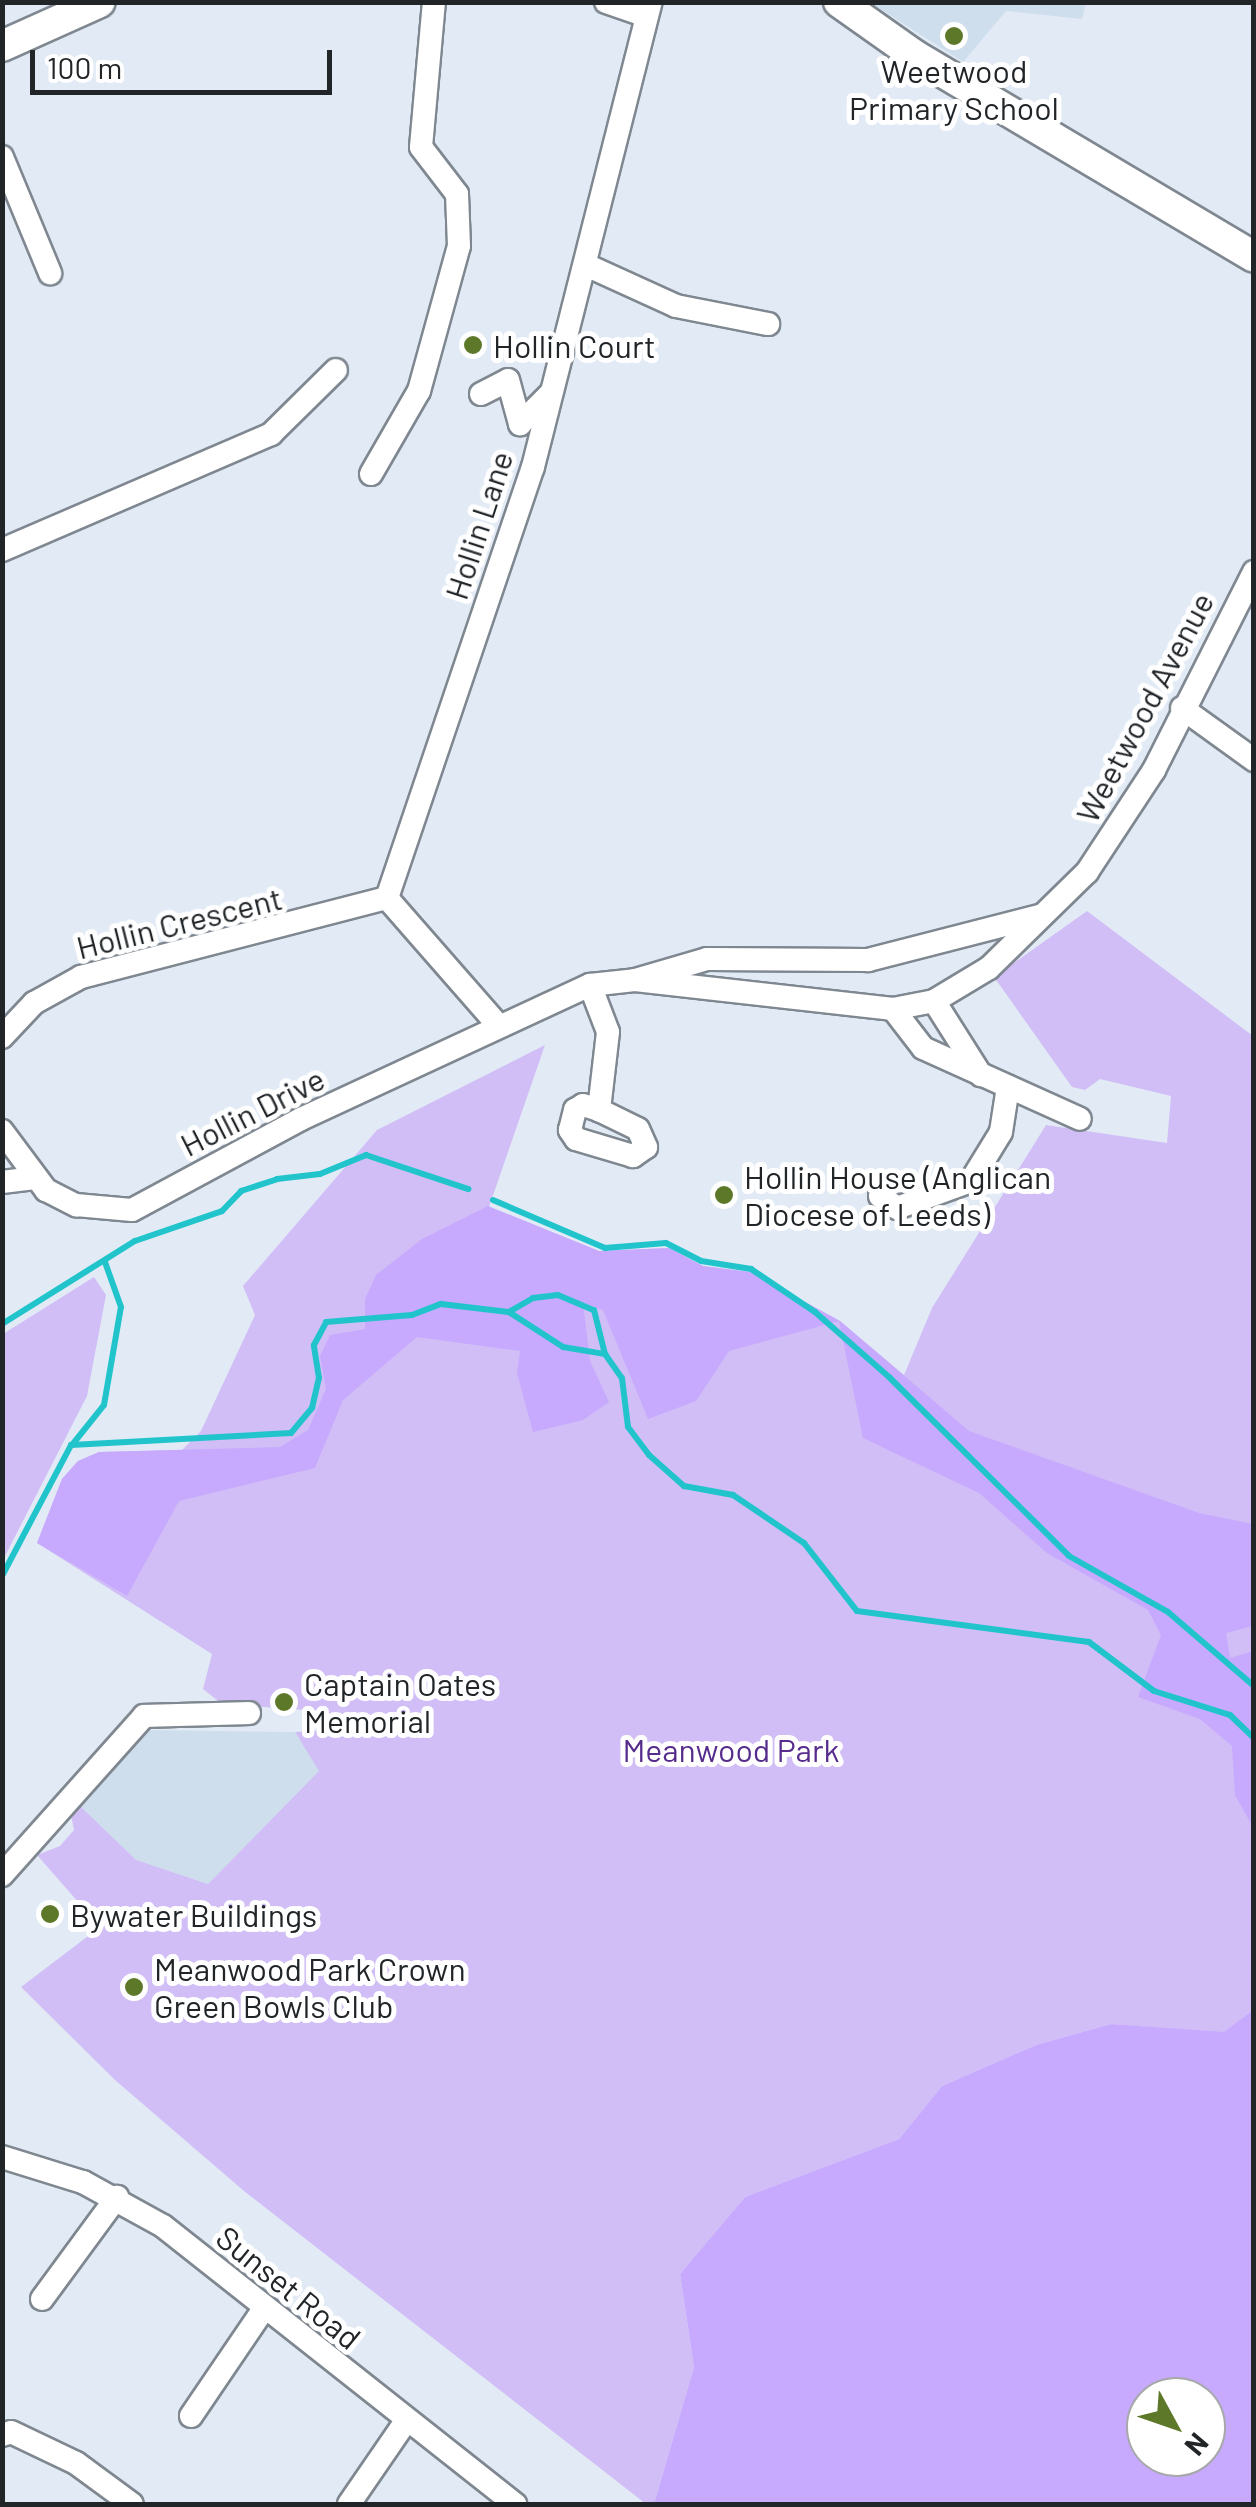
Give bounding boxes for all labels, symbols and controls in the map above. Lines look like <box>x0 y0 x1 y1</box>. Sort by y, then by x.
marker: Weetwood Primary School <box>943 25 965 47</box>
scale bar <box>35 30 338 92</box>
text: 100 m <box>47 49 122 85</box>
place label: Weetwood Primary School <box>849 52 1059 127</box>
place label: Hollin Court <box>493 326 656 364</box>
marker: Hollin Court <box>462 334 484 356</box>
street label: Hollin Lane <box>436 446 520 604</box>
street label: Weetwood Avenue <box>1067 585 1221 829</box>
street label: Hollin Crescent <box>72 878 286 966</box>
street label: Hollin Drive <box>174 1058 330 1164</box>
place label: Hollin House (Anglican Diocese of Leeds) <box>744 1158 1051 1233</box>
marker: Hollin House (Anglican Diocese of Leeds) <box>713 1184 735 1206</box>
place label: Captain Oates Memorial <box>304 1665 496 1740</box>
marker: Captain Oates Memorial <box>273 1691 295 1713</box>
park label: Meanwood Park <box>622 1730 840 1768</box>
place label: Bywater Buildings <box>70 1895 317 1933</box>
marker: Bywater Buildings <box>39 1903 61 1925</box>
place label: Meanwood Park Crown Green Bowls Club <box>154 1950 466 2025</box>
marker: Meanwood Park Crown Green Bowls Club <box>123 1976 145 1998</box>
street label: Sunset Road <box>209 2217 369 2357</box>
north arrow <box>1126 2377 1226 2477</box>
text: N <box>1178 2427 1216 2463</box>

